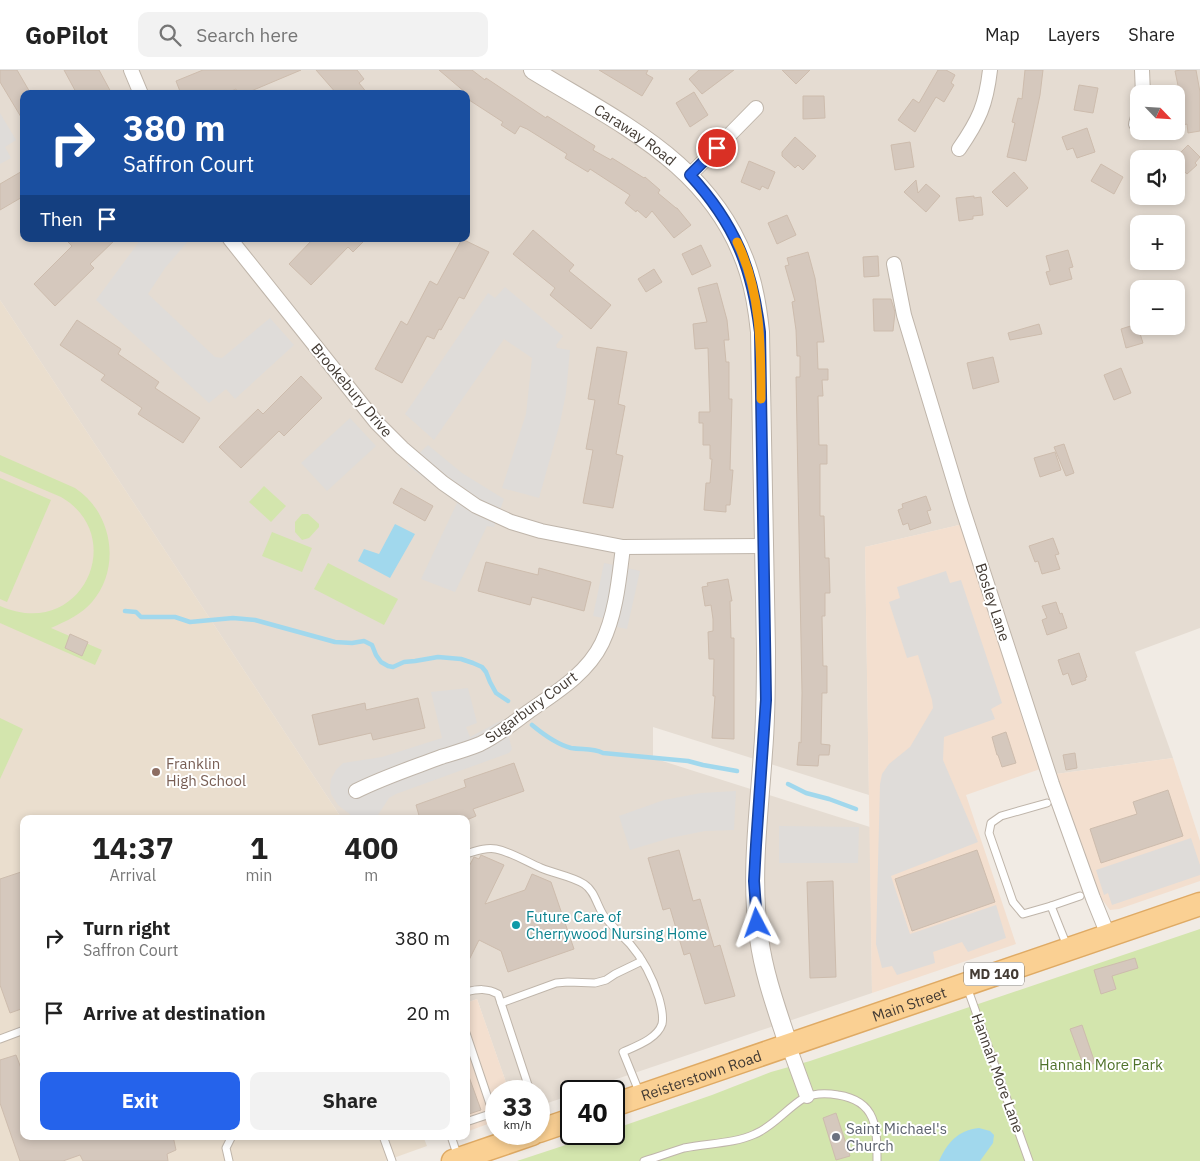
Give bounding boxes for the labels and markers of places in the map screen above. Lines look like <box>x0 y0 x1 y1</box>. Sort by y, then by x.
pin <box>696 127 738 169</box>
place label: Franklin High School <box>166 754 246 790</box>
marker: Franklin High School <box>150 766 162 778</box>
place label: Future Care of Cherrywood Nursing Home <box>526 907 707 943</box>
marker: Future Care of Cherrywood Nursing Home <box>510 919 522 931</box>
place label: Saint Michael's Church <box>846 1119 947 1155</box>
marker: Saint Michael's Church <box>830 1131 842 1143</box>

